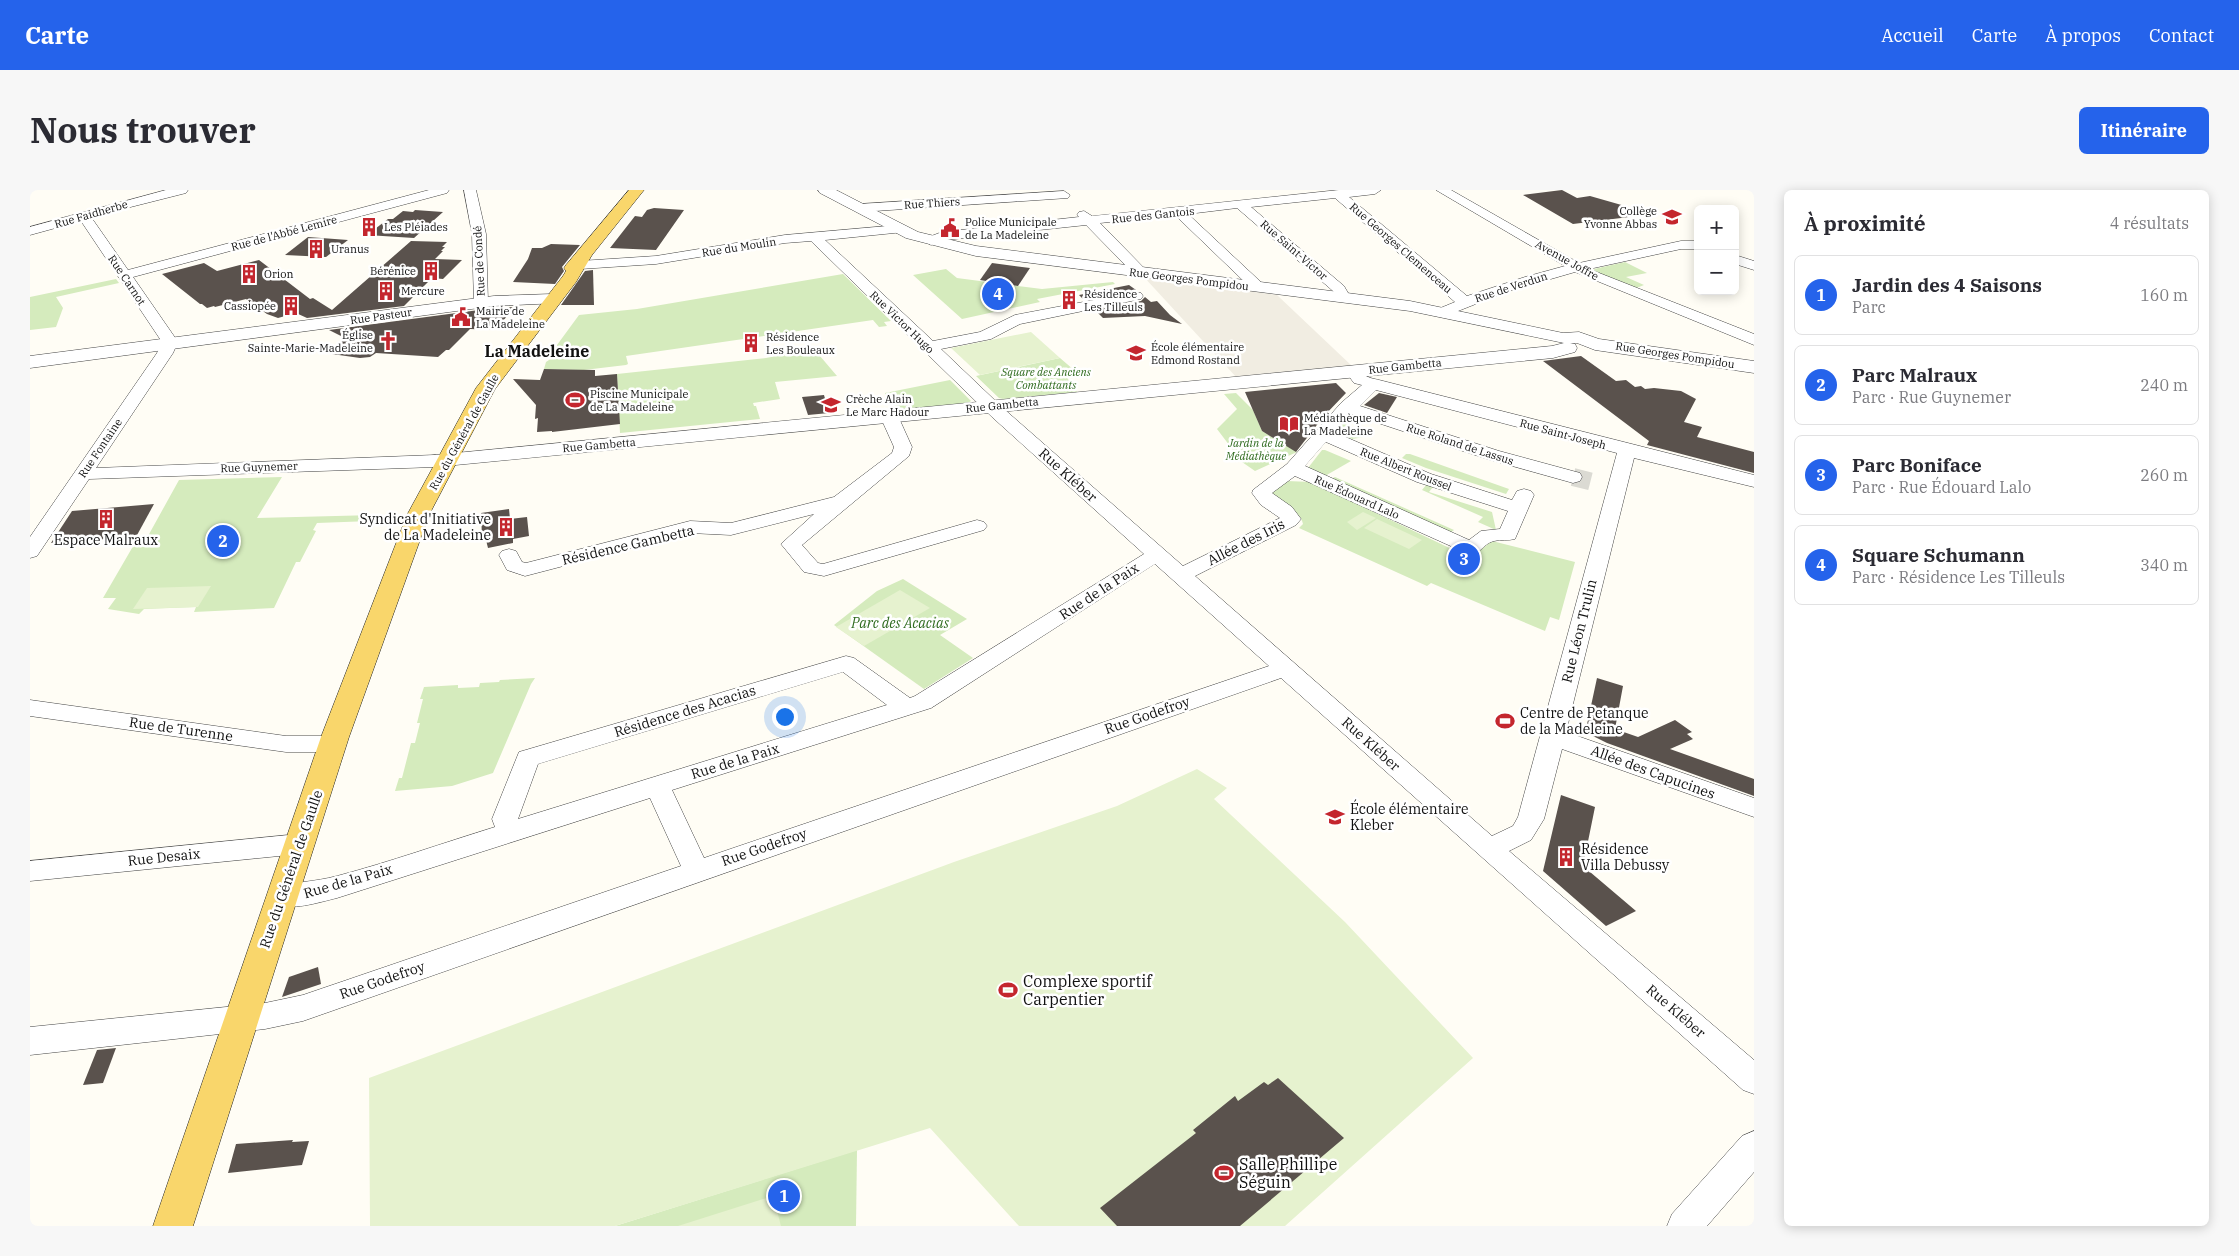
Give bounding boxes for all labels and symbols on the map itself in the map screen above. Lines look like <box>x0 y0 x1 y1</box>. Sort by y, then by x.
street label: Rue Thiers <box>903 194 961 212</box>
street label: Rue Faidherbe <box>53 197 129 231</box>
street label: Rue Georges Clemenceau <box>1347 200 1455 296</box>
street label: Rue des Gantois <box>1111 204 1195 226</box>
place label: Collège Yvonne Abbas <box>1584 204 1657 231</box>
school or university icon: Collège Yvonne Abbas <box>1661 206 1683 228</box>
street label: Rue de l'Abbé Lemire <box>229 212 339 254</box>
place label: Police Municipale de La Madeleine <box>965 215 1057 242</box>
building icon: Les Pléiades <box>358 216 380 238</box>
public building icon: Police Municipale de La Madeleine <box>939 217 961 239</box>
street label: Rue Saint-Victor <box>1258 217 1331 283</box>
place label: Les Pléiades <box>384 220 448 234</box>
street label: Rue de Condé <box>470 225 488 297</box>
street label: Rue du Moulin <box>701 234 777 260</box>
street label: Avenue Joffre <box>1533 237 1601 283</box>
building icon: Uranus <box>305 238 327 260</box>
place label: Uranus <box>331 242 369 256</box>
street label: Rue Carnot <box>105 252 149 308</box>
building icon: Bérénice <box>420 260 442 282</box>
building icon: Orion <box>238 263 260 285</box>
place label: Bérénice <box>370 264 416 278</box>
street label: Rue Georges Pompidou <box>1128 265 1250 293</box>
place label: Orion <box>264 267 293 281</box>
street label: Rue de Verdun <box>1473 269 1549 305</box>
pin: 4 <box>982 275 1014 313</box>
building icon: Mercure <box>375 280 397 302</box>
place label: Mercure <box>401 284 445 298</box>
place label: Résidence Les Tilleuls <box>1084 287 1143 314</box>
street label: Rue Victor Hugo <box>867 288 937 356</box>
building icon: Résidence Les Tilleuls <box>1058 289 1080 311</box>
building icon: Cassiopée <box>280 295 302 317</box>
place label: Cassiopée <box>224 299 276 313</box>
place label: Mairie de La Madeleine <box>476 304 545 331</box>
street label: Rue Pasteur <box>349 305 413 327</box>
public building icon: Mairie de La Madeleine <box>450 306 472 328</box>
place label: Église Sainte-Marie-Madeleine <box>248 328 373 355</box>
church icon: Église Sainte-Marie-Madeleine <box>377 330 399 352</box>
place label: Résidence Les Bouleaux <box>766 330 835 357</box>
building icon: Résidence Les Bouleaux <box>740 332 762 354</box>
street label: Rue Georges Pompidou <box>1614 339 1736 371</box>
place label: École élémentaire Edmond Rostand <box>1151 340 1244 367</box>
district label: La Madeleine <box>485 341 589 361</box>
school or university icon: École élémentaire Edmond Rostand <box>1125 342 1147 364</box>
street label: Rue Gambetta <box>1368 355 1442 377</box>
park label: Square des Anciens Combattants <box>1000 365 1092 392</box>
street label: Rue du Général de Gaulle <box>426 371 502 492</box>
place label: Piscine Municipale de La Madeleine <box>590 387 689 414</box>
sports icon: Piscine Municipale de La Madeleine <box>564 389 586 411</box>
place label: Crèche Alain Le Marc Hadour <box>846 392 929 419</box>
school or university icon: Crèche Alain Le Marc Hadour <box>820 394 842 416</box>
street label: Rue Gambetta <box>965 394 1039 416</box>
place label: Médiathèque de La Madeleine <box>1304 411 1387 438</box>
library icon: Médiathèque de La Madeleine <box>1278 413 1300 435</box>
street label: Rue Fontaine <box>75 416 125 480</box>
street label: Rue Saint-Joseph <box>1518 416 1608 452</box>
street label: Rue Roland de Lassus <box>1405 420 1515 468</box>
street label: Rue Gambetta <box>562 435 636 455</box>
park label: Jardin de la Médiathèque <box>1225 436 1286 463</box>
street label: Rue Kléber <box>1035 444 1102 507</box>
street label: Rue Albert Roussel <box>1358 444 1454 494</box>
street label: Rue Guynemer <box>220 459 298 475</box>
street label: Rue Édouard Lalo <box>1312 472 1402 522</box>
building icon: Espace Malraux <box>95 508 117 530</box>
place label: Syndicat d'Initiative de La Madeleine <box>359 510 491 544</box>
street label: Allée des Iris <box>1204 515 1288 569</box>
building icon: Syndicat d'Initiative de La Madeleine <box>495 516 517 538</box>
street label: Résidence Gambetta <box>560 521 696 569</box>
pin: 2 <box>207 522 239 560</box>
place label: Espace Malraux <box>54 531 158 549</box>
pin: 3 <box>1448 540 1480 578</box>
street label: Rue de la Paix <box>1056 558 1142 623</box>
street label: Rue Léon Trulin <box>1557 577 1601 685</box>
park label: Parc des Acacias <box>850 614 950 632</box>
street label: Résidence des Acacias <box>612 681 758 741</box>
street label: Rue Godefroy <box>1102 692 1193 738</box>
your location <box>772 704 798 730</box>
place label: Centre de Petanque de la Madeleine <box>1520 704 1649 738</box>
sports icon: Centre de Petanque de la Madeleine <box>1494 710 1516 732</box>
street label: Rue de Turenne <box>128 713 234 745</box>
street label: Rue Kléber <box>1338 713 1405 776</box>
street label: Rue de la Paix <box>689 739 782 783</box>
street label: Allée des Capucines <box>1588 741 1718 803</box>
street label: Rue du Général de Gaulle <box>255 788 327 950</box>
place label: École élémentaire Kleber <box>1350 799 1468 834</box>
school or university icon: École élémentaire Kleber <box>1324 806 1346 828</box>
street label: Rue Godefroy <box>719 824 810 870</box>
place label: Résidence Villa Debussy <box>1581 840 1670 874</box>
street label: Rue Desaix <box>127 844 201 870</box>
building icon: Résidence Villa Debussy <box>1555 846 1577 868</box>
street label: Rue de la Paix <box>302 860 395 902</box>
street label: Rue Godefroy <box>337 957 428 1003</box>
place label: Complexe sportif Carpentier <box>1023 971 1153 1009</box>
sports icon: Complexe sportif Carpentier <box>997 979 1019 1001</box>
street label: Rue Kléber <box>1643 980 1710 1042</box>
place label: Salle Phillipe Séguin <box>1239 1154 1337 1192</box>
sports icon: Salle Phillipe Séguin <box>1213 1162 1235 1184</box>
pin: 1 <box>768 1177 800 1215</box>

